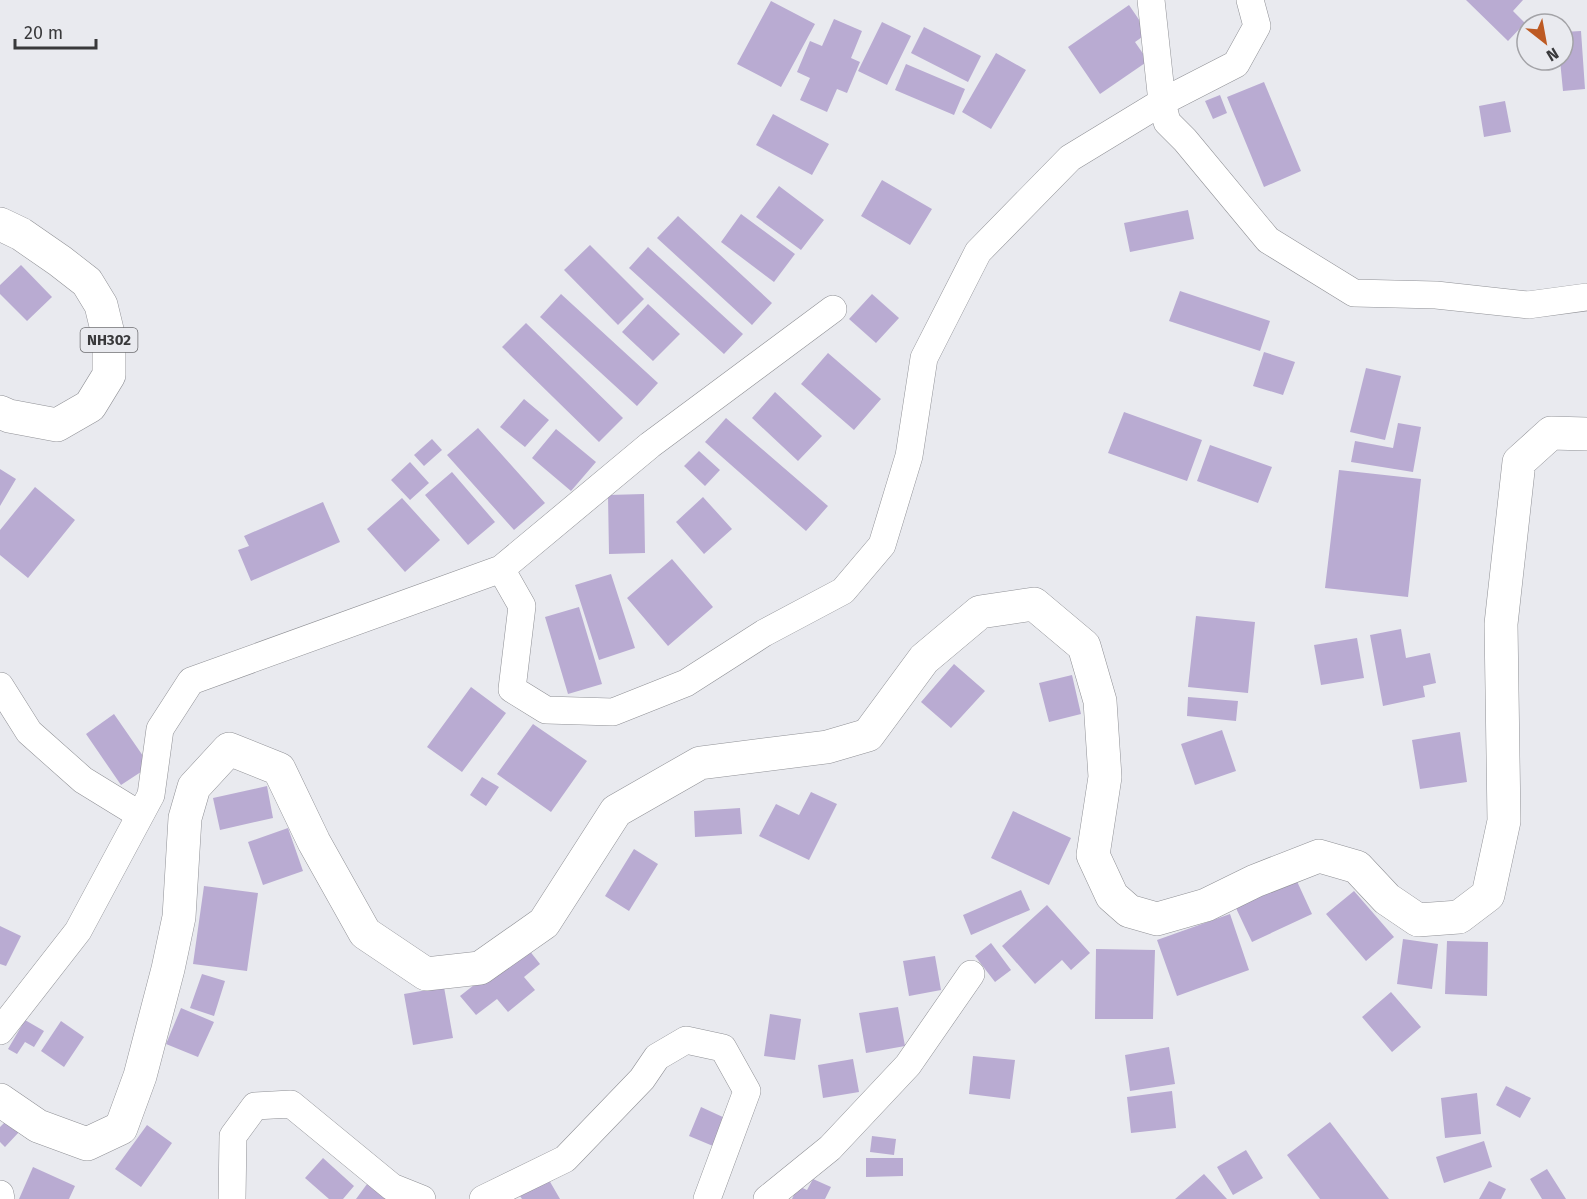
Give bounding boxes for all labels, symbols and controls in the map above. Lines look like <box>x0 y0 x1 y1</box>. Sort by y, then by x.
scale bar <box>15 12 96 50</box>
north arrow <box>1515 12 1575 72</box>
text: 20 m <box>24 22 63 44</box>
text: N <box>1543 44 1562 65</box>
road number: NH302 <box>80 328 138 352</box>

